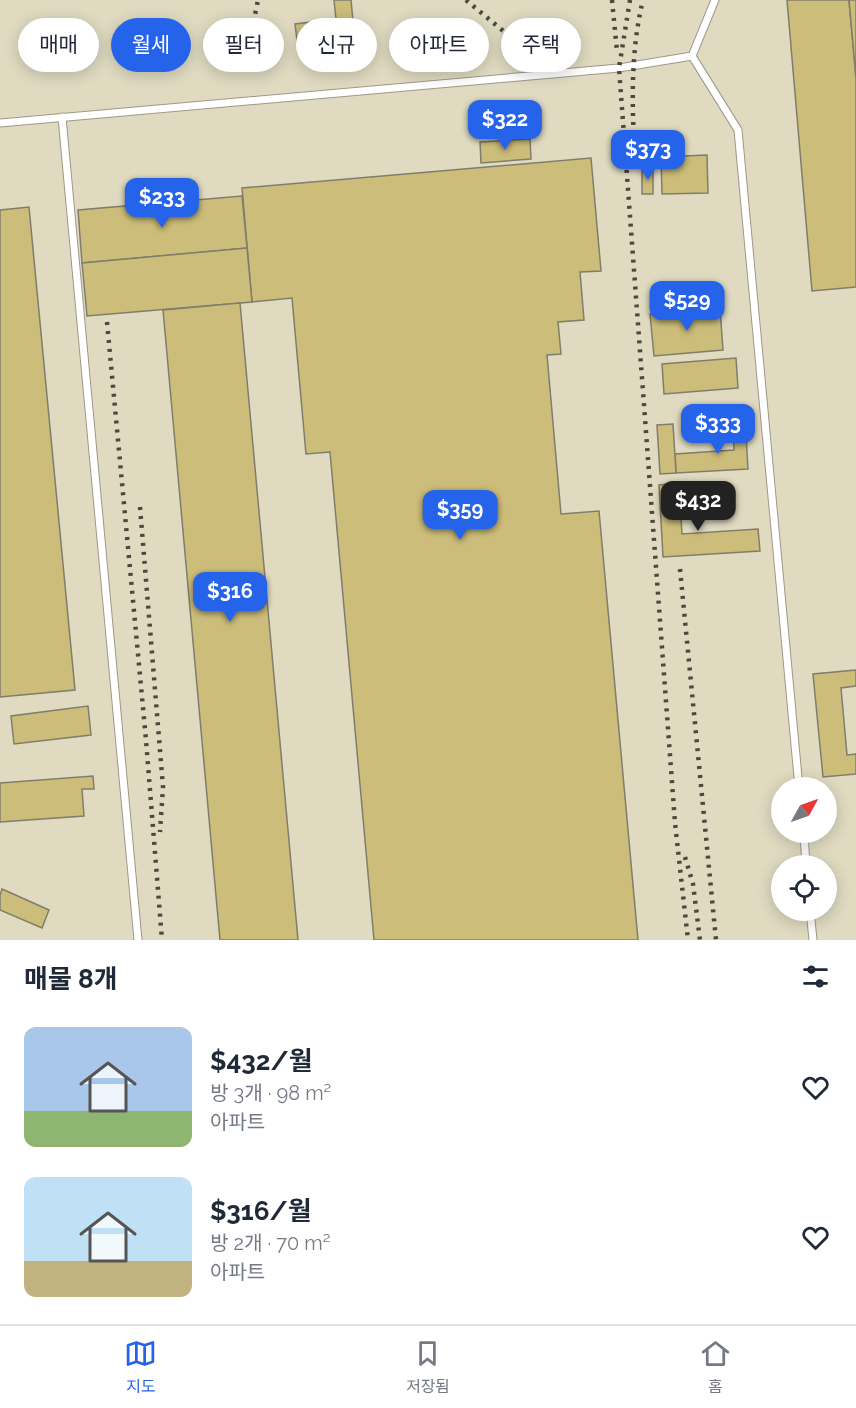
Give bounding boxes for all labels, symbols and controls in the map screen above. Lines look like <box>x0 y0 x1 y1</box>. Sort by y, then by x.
chip: 매매 <box>18 18 99 72</box>
chip: 월세 <box>111 18 191 72</box>
chip: 필터 <box>203 18 284 72</box>
chip: 신규 <box>296 18 377 72</box>
chip: 아파트 <box>389 18 489 72</box>
chip: 주택 <box>501 18 581 72</box>
pin: $322 <box>469 100 541 151</box>
text: $322 <box>482 107 528 131</box>
pin: $373 <box>612 130 684 181</box>
text: $373 <box>625 137 671 161</box>
pin: $233 <box>126 178 198 229</box>
text: $233 <box>139 185 185 209</box>
pin: $529 <box>651 281 723 332</box>
text: $529 <box>664 288 710 312</box>
pin: $333 <box>682 404 754 455</box>
text: $333 <box>695 411 741 435</box>
pin: $432 <box>662 481 734 532</box>
text: $432 <box>675 488 721 512</box>
pin: $359 <box>424 490 496 541</box>
text: $359 <box>437 497 483 521</box>
pin: $316 <box>194 572 266 623</box>
text: $316 <box>207 579 253 603</box>
north arrow <box>771 777 837 843</box>
map controls <box>771 777 837 921</box>
button: locate <box>771 855 837 921</box>
icon: filters <box>799 960 832 993</box>
text: 매물 8개 <box>24 964 118 994</box>
text: $432/월 <box>210 1046 313 1076</box>
icon: home <box>72 1051 144 1123</box>
icon: heart <box>799 1071 832 1104</box>
text: 방 3개 · 98 m² <box>210 1081 331 1105</box>
text: 아파트 <box>210 1110 265 1134</box>
text: $316/월 <box>210 1196 312 1226</box>
icon: home <box>72 1201 144 1273</box>
icon: heart <box>799 1221 832 1254</box>
text: 방 2개 · 70 m² <box>210 1231 330 1255</box>
text: 아파트 <box>210 1260 265 1284</box>
tab: 지도 <box>124 1337 157 1397</box>
tab: 저장됨 <box>406 1337 450 1397</box>
tab: 홈 <box>699 1337 732 1397</box>

